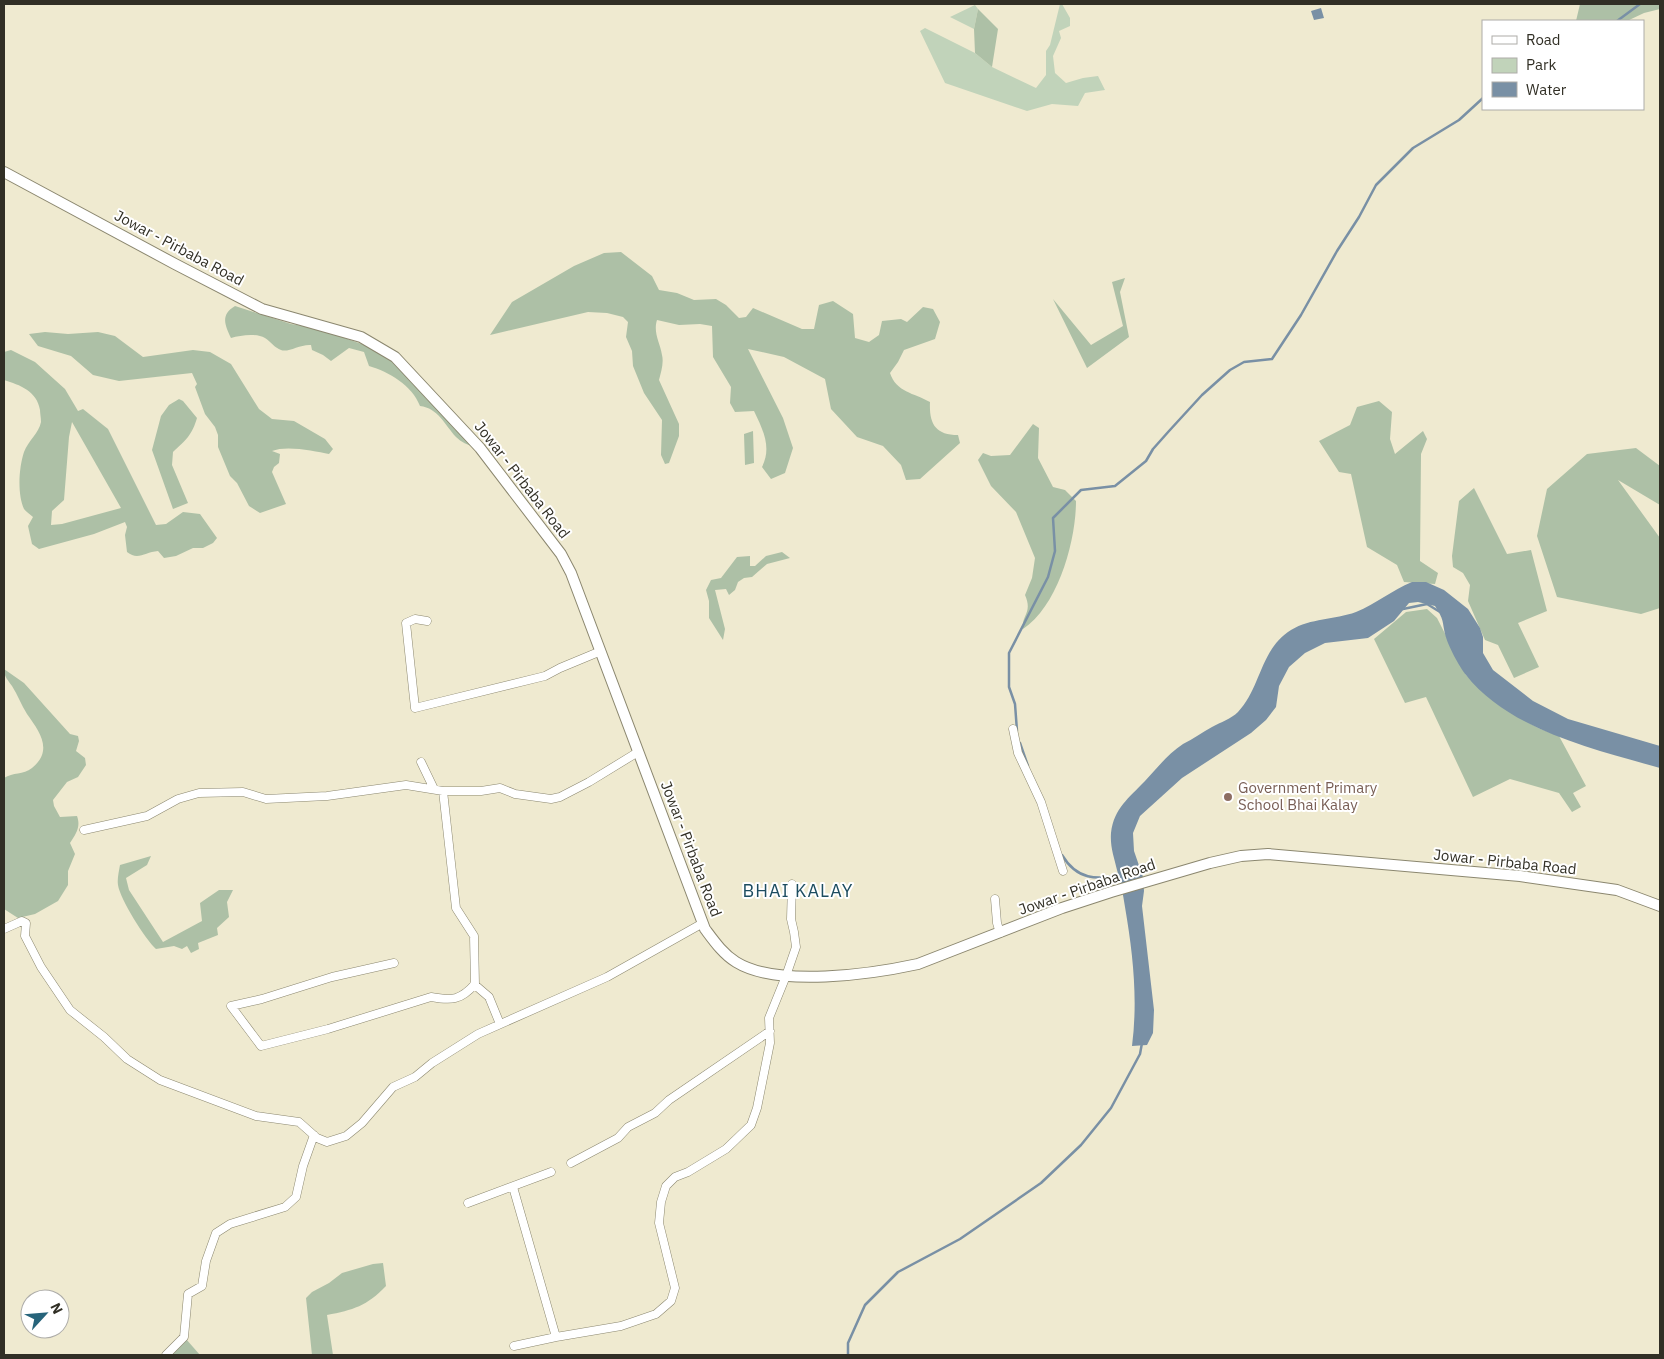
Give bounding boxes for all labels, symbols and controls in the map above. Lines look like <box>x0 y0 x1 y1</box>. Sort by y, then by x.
legend <box>1482 20 1644 110</box>
text: Road <box>1526 30 1561 49</box>
text: Park <box>1526 55 1556 74</box>
text: Water <box>1526 80 1567 99</box>
street label: Jowar - Pirbaba Road <box>111 205 247 290</box>
street label: Jowar - Pirbaba Road <box>471 417 574 542</box>
street label: Jowar - Pirbaba Road <box>657 778 726 919</box>
place label: Government Primary School Bhai Kalay <box>1238 778 1378 814</box>
marker: Government Primary School Bhai Kalay <box>1222 791 1234 803</box>
street label: Jowar - Pirbaba Road <box>1433 845 1578 878</box>
street label: Jowar - Pirbaba Road <box>1016 854 1158 919</box>
district label: BHAI KALAY <box>743 879 854 902</box>
north arrow <box>20 1289 70 1339</box>
text: N <box>46 1300 67 1317</box>

